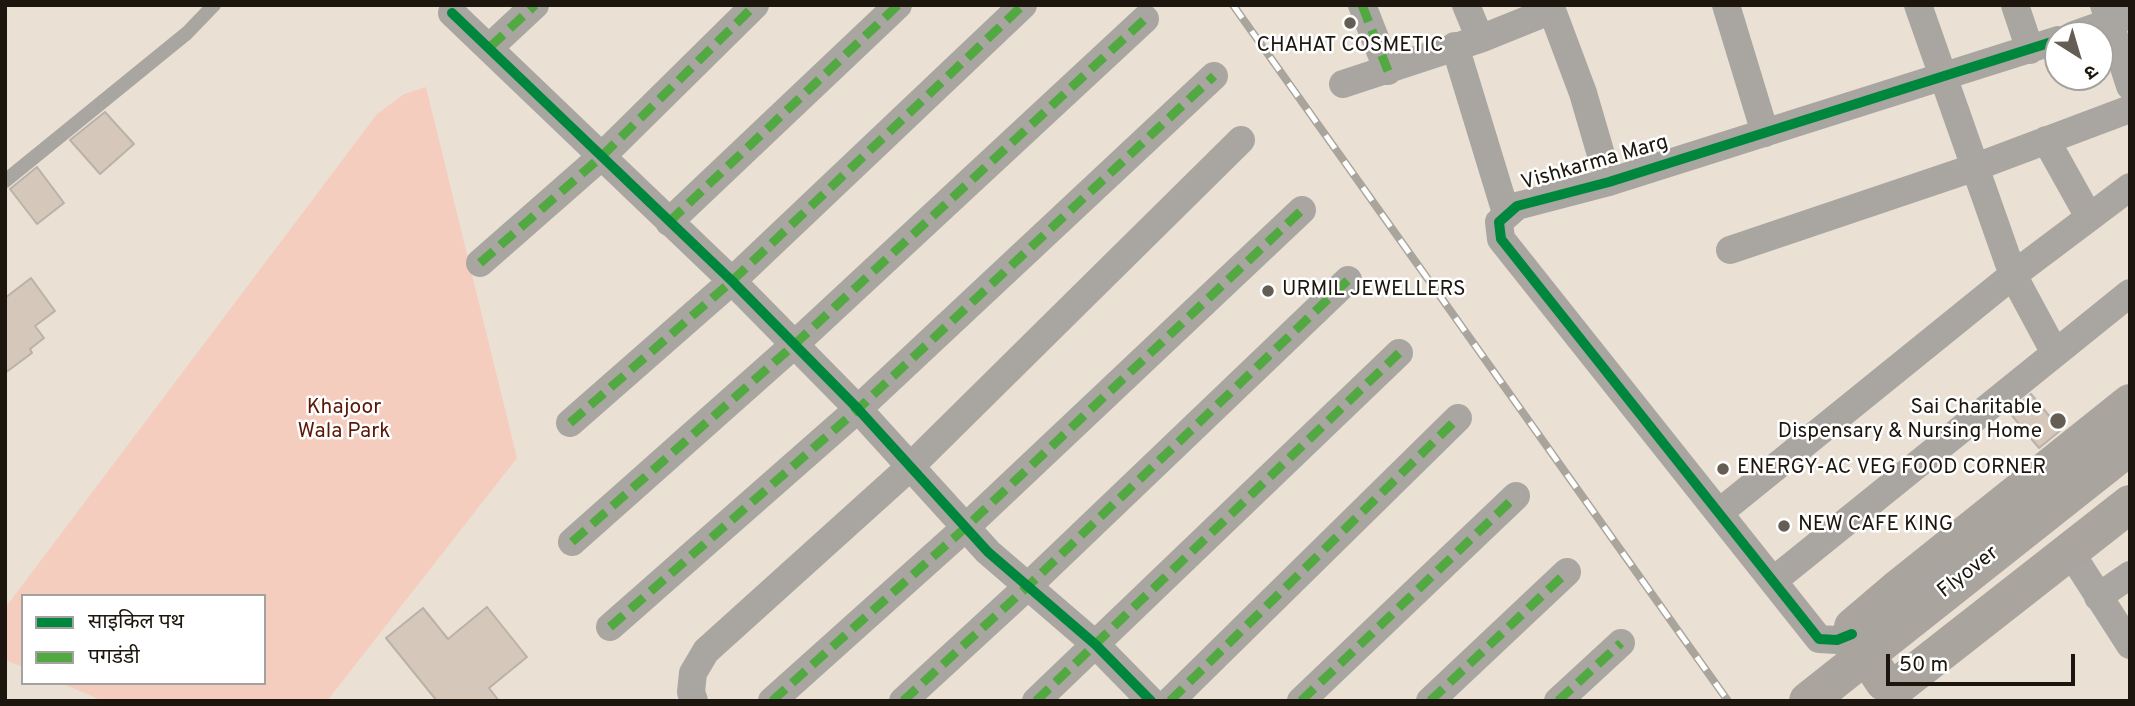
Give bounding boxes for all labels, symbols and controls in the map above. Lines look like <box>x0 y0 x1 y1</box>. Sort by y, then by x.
marker: CHAHAT COSMETIC <box>1342 15 1358 31</box>
north arrow <box>2044 21 2114 91</box>
place label: CHAHAT COSMETIC <box>1256 34 1444 60</box>
text: उ <box>2079 58 2102 84</box>
street label: Vishkarma Marg <box>1519 131 1671 197</box>
place label: URMIL JEWELLERS <box>1282 278 1466 304</box>
marker: URMIL JEWELLERS <box>1260 283 1276 299</box>
park label: Khajoor Wala Park <box>298 396 390 446</box>
place label: Sai Charitable Dispensary & Nursing Home <box>1778 396 2042 446</box>
marker: Sai Charitable Dispensary & Nursing Home <box>2048 411 2068 431</box>
place label: ENERGY-AC VEG FOOD CORNER <box>1737 456 2046 482</box>
marker: ENERGY-AC VEG FOOD CORNER <box>1715 461 1731 477</box>
place label: NEW CAFE KING <box>1798 513 1953 539</box>
marker: NEW CAFE KING <box>1776 518 1792 534</box>
street label: Flyover <box>1934 541 2004 605</box>
legend <box>21 594 266 685</box>
text: साइकिल पथ <box>88 609 184 636</box>
scale bar <box>1890 640 2079 684</box>
text: पगडंडी <box>88 644 140 671</box>
text: 50 m <box>1899 652 1948 679</box>

